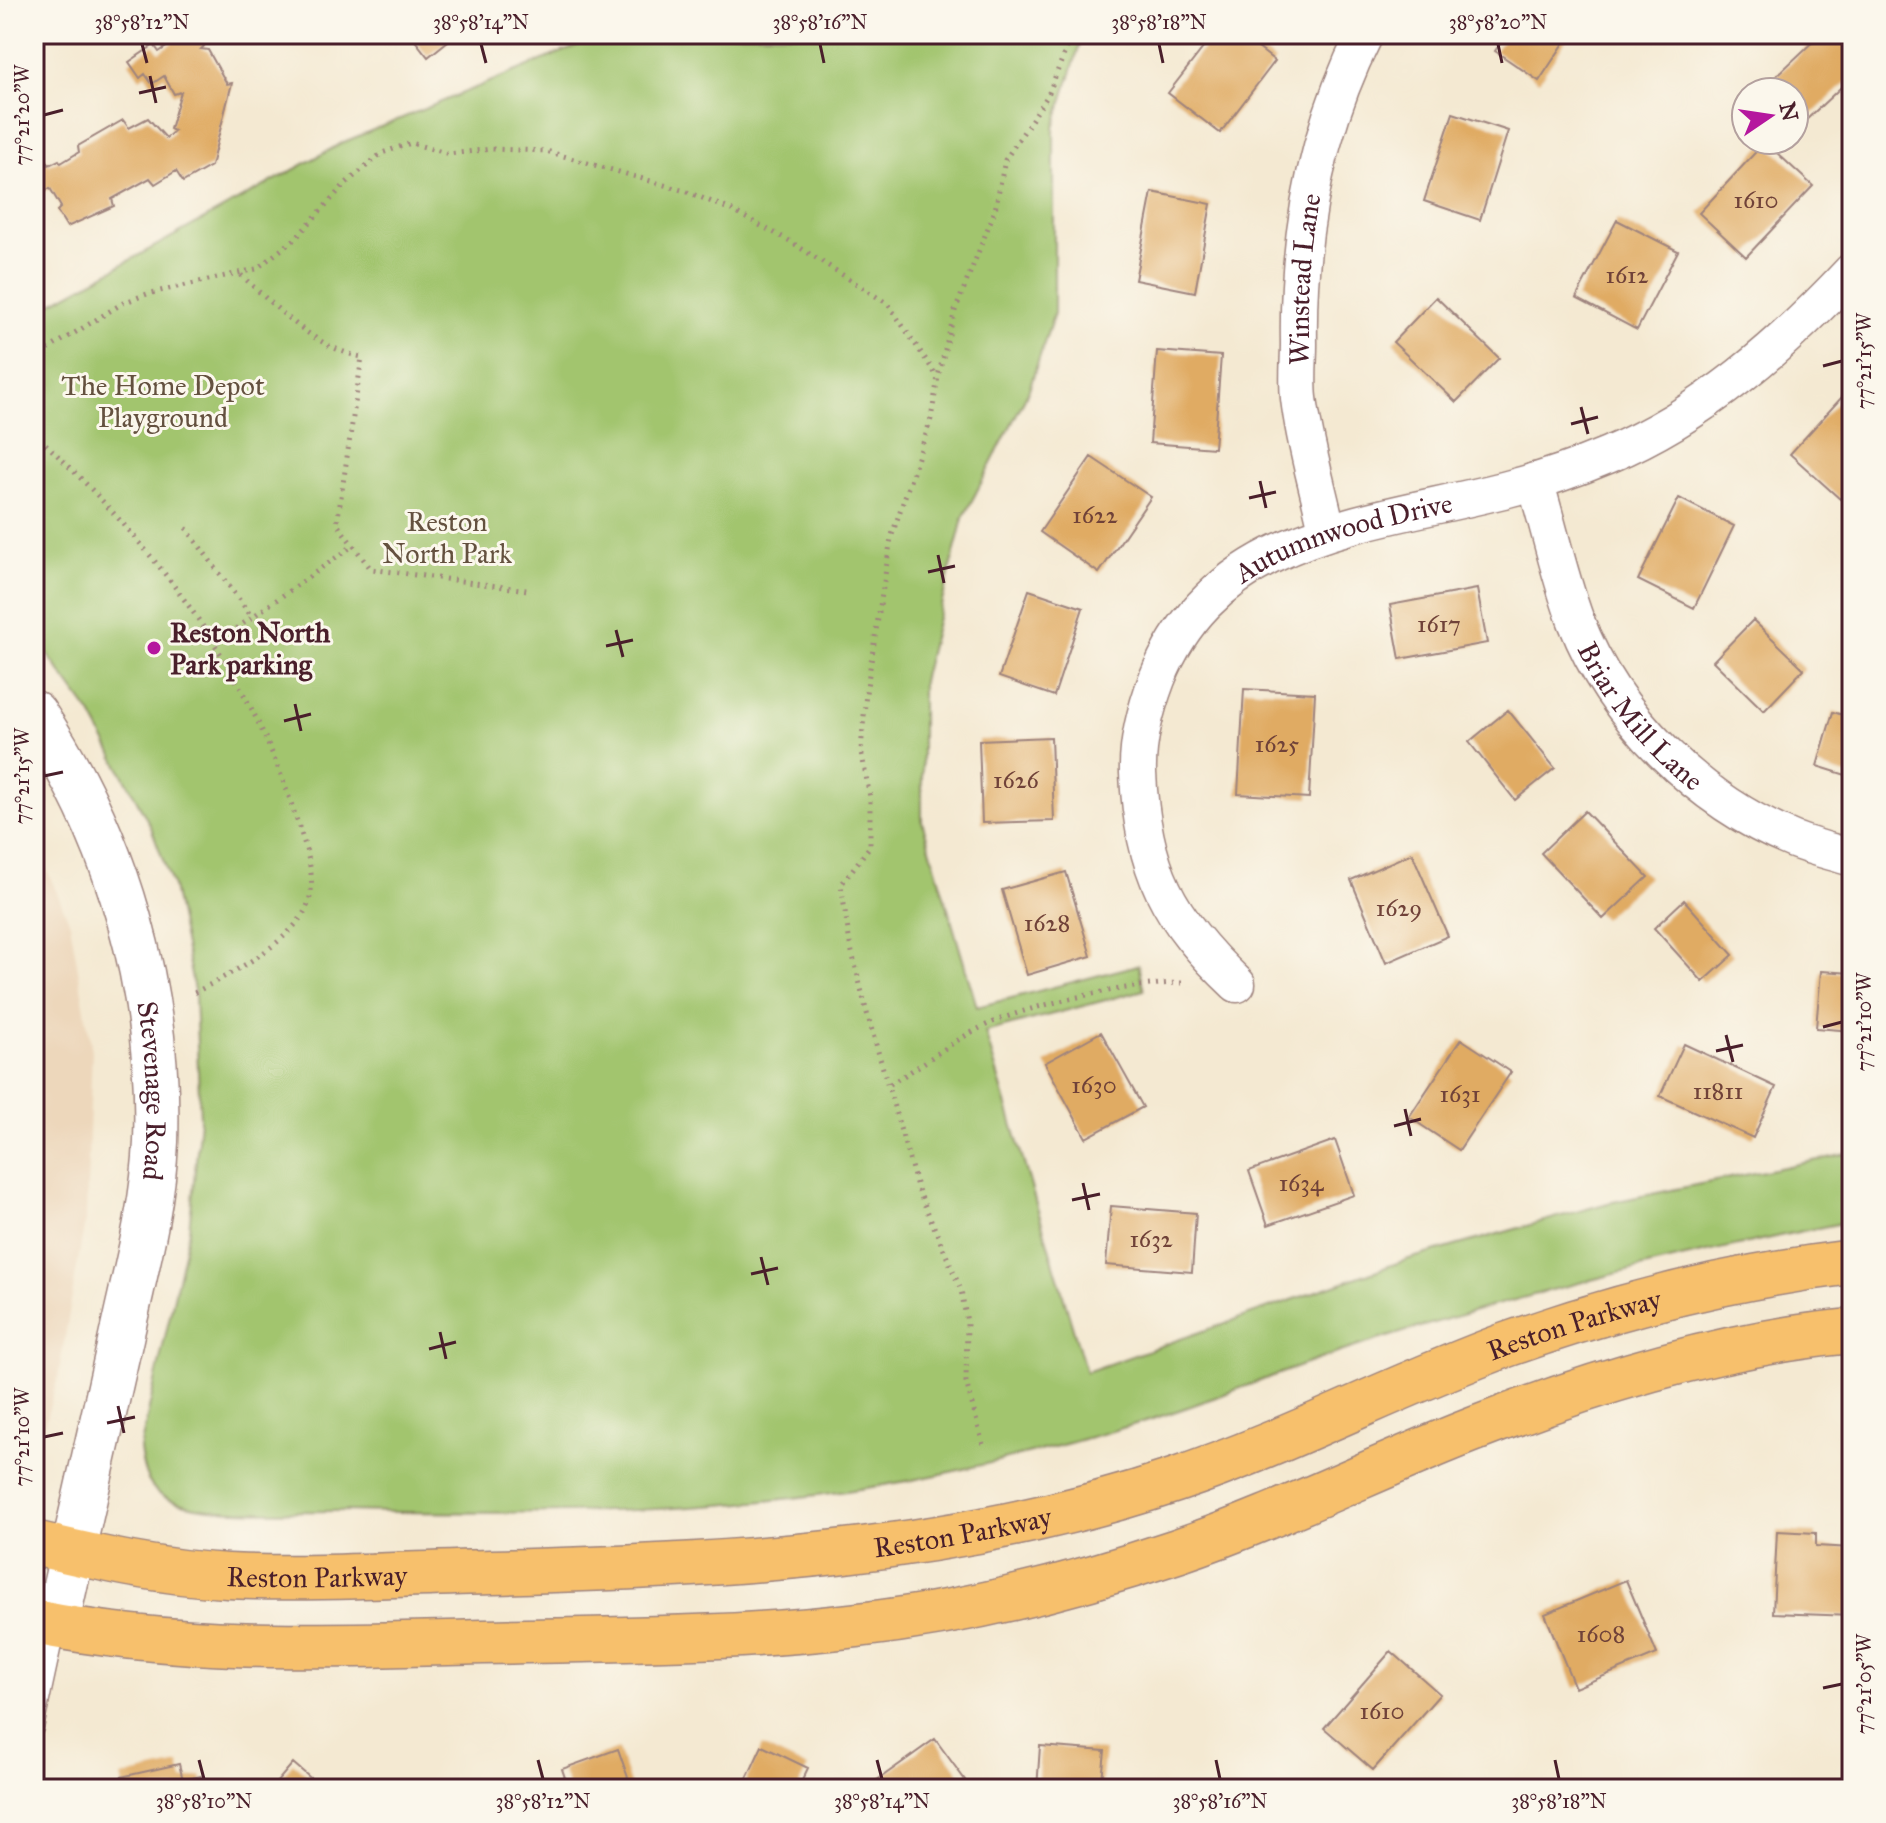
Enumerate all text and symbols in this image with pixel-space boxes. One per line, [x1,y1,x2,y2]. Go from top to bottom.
text: 38°58'12"N [95,10,189,34]
text: 38°58'14"N [433,10,529,34]
text: 38°58'16"N [772,10,868,34]
text: 38°58'18"N [1111,10,1207,34]
text: 38°58'20"N [1449,10,1547,34]
text: 77°21'20"W [10,63,34,166]
north arrow [1730,76,1810,156]
text: N [1774,99,1804,124]
house number: 1610 [1734,185,1778,215]
street label: Winstead Lane [1282,190,1329,366]
house number: 1612 [1606,260,1649,290]
text: 77°21'15"W [1852,312,1876,409]
park label: The Home Depot Playground [61,368,265,435]
street label: Autumnwood Drive [1227,485,1456,591]
house number: 1622 [1072,500,1118,530]
park label: Reston North Park [382,504,512,571]
house number: 1617 [1417,609,1461,639]
place label: Reston North Park parking [170,615,331,682]
street label: Briar Mill Lane [1570,636,1710,798]
marker: Reston North Park parking [145,639,163,657]
text: 77°21'15"W [10,727,34,824]
house number: 1625 [1255,729,1299,759]
house number: 1626 [993,765,1040,795]
house number: 1629 [1376,893,1422,923]
house number: 1628 [1024,908,1070,938]
text: 77°21'10"W [1852,971,1876,1072]
street label: Stevenage Road [129,999,173,1182]
house number: 1630 [1071,1070,1117,1100]
house number: 11811 [1693,1076,1743,1106]
house number: 1631 [1440,1079,1480,1109]
house number: 1634 [1279,1168,1324,1198]
house number: 1632 [1129,1224,1173,1254]
street label: Reston Parkway [1482,1281,1666,1368]
text: 77°21'10"W [10,1386,34,1487]
street label: Reston Parkway [871,1499,1056,1565]
street label: Reston Parkway [226,1558,409,1595]
house number: 1608 [1577,1619,1625,1649]
text: 77°21'05"W [1852,1633,1876,1734]
house number: 1610 [1360,1696,1404,1726]
text: 38°58'10"N [156,1789,252,1813]
text: 38°58'12"N [496,1789,590,1813]
text: 38°58'14"N [834,1789,930,1813]
text: 38°58'16"N [1172,1789,1268,1813]
text: 38°58'18"N [1511,1789,1607,1813]

